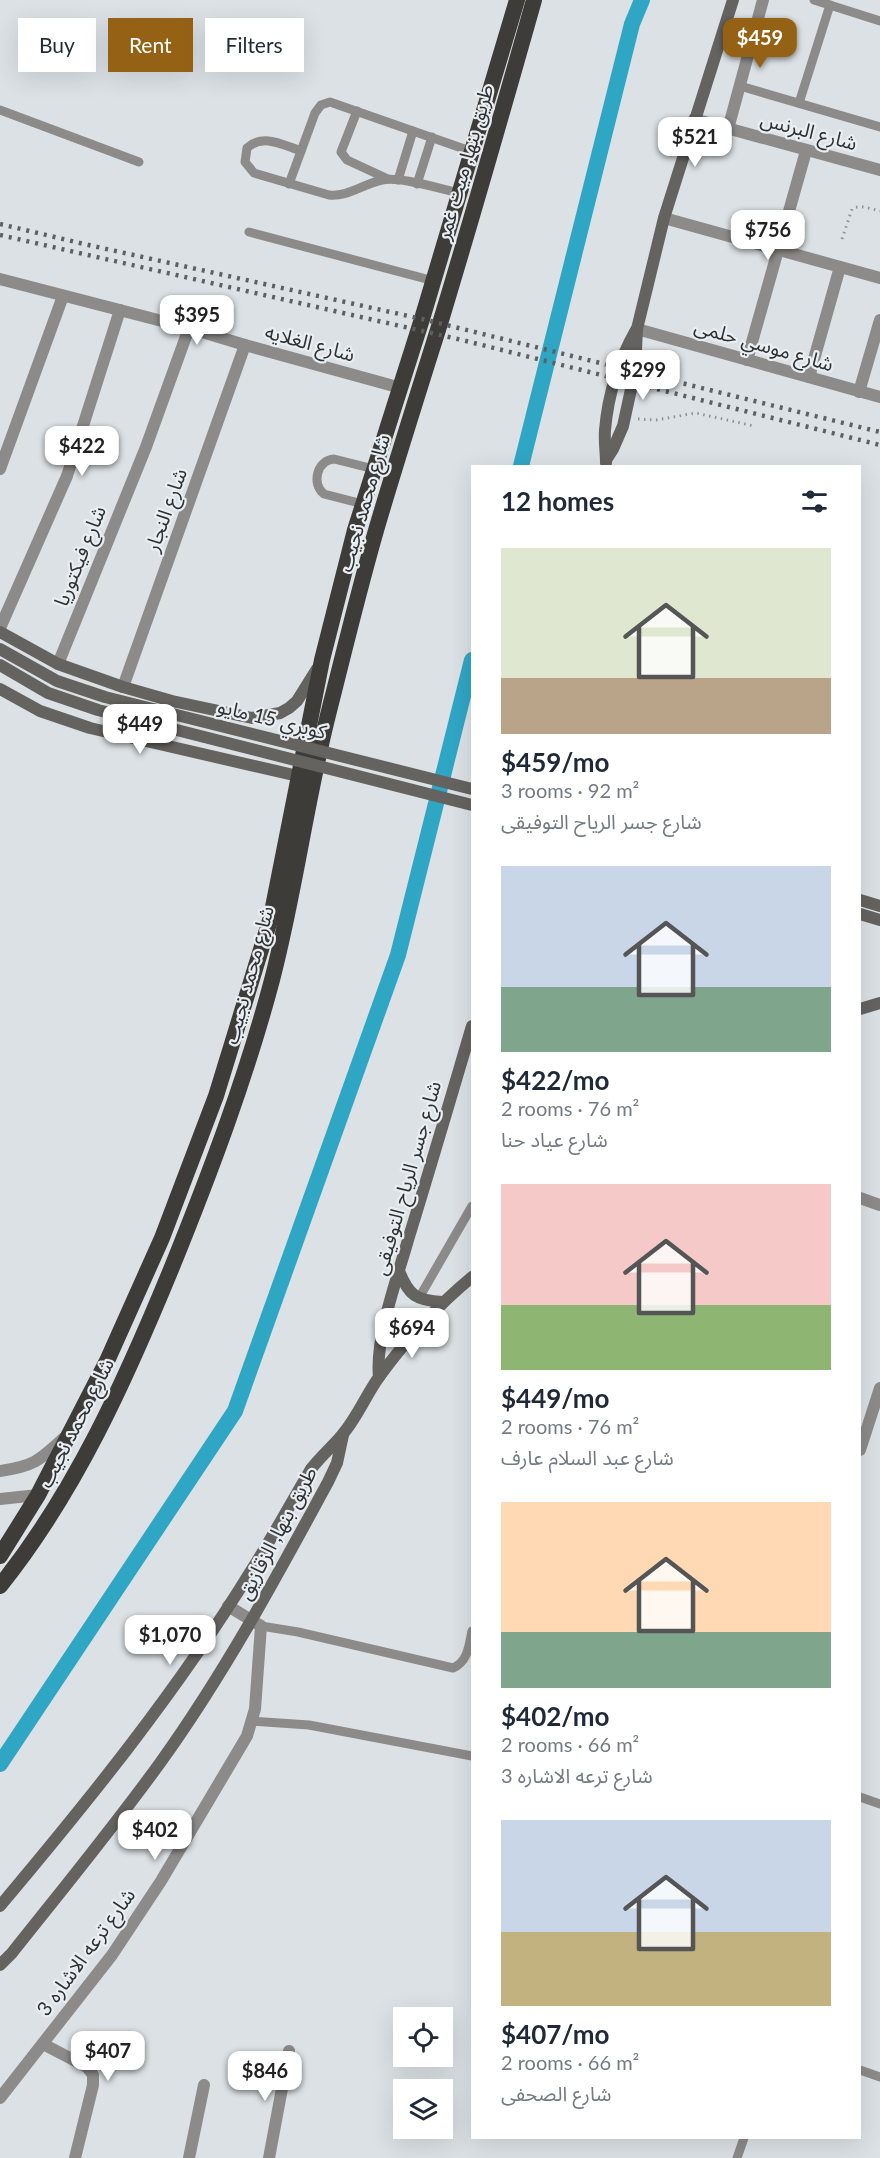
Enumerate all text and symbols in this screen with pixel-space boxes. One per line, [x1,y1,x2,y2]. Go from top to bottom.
chip: Buy [18,18,96,72]
chip: Rent [108,18,193,72]
chip: Filters [205,18,304,72]
pin: $459 [724,18,796,69]
text: $459 [737,25,783,49]
street label: طريق بنها, ميت غمر [430,81,500,244]
street label: شارع البرنس [757,106,860,158]
pin: $521 [659,117,731,168]
text: $521 [672,124,718,148]
pin: $756 [732,210,804,261]
text: $756 [745,217,791,241]
pin: $395 [161,295,233,346]
text: $395 [174,302,220,326]
street label: شارع موسي حلمى [691,313,837,380]
street label: شارع الغلايه [262,319,358,369]
pin: $299 [607,350,679,401]
text: $299 [620,357,666,381]
pin: $422 [46,426,118,477]
street label: شارع محمد نجيب [332,431,398,575]
text: $422 [59,433,105,457]
street label: شارع النجار [139,465,195,557]
text: 12 homes [501,485,614,517]
icon: filters [798,485,831,518]
street label: شارع فيكتوريا [48,502,114,611]
icon: home [612,587,720,695]
street label: كوبري 15 مايو [214,693,330,748]
pin: $449 [104,704,176,755]
text: $449 [117,711,163,735]
text: $459/mo [501,746,609,778]
text: 3 rooms · 92 m² [501,778,639,802]
text: شارع جسر الرياح التوفيقى [501,809,702,833]
street label: شارع محمد نجيب [218,903,282,1048]
icon: home [612,905,720,1013]
text: $422/mo [501,1064,609,1096]
street label: شارع جسر الرياح التوفيقى [367,1078,449,1279]
text: 2 rooms · 76 m² [501,1096,639,1120]
text: شارع عياد حنا [501,1127,608,1151]
icon: home [612,1223,720,1331]
pin: $694 [376,1308,448,1359]
text: $694 [389,1315,435,1339]
street label: شارع محمد نجيب [32,1354,122,1493]
text: $449/mo [501,1382,609,1414]
text: 2 rooms · 76 m² [501,1414,639,1438]
text: شارع عبد السلام عارف [501,1445,674,1469]
street label: طريق بنها, الزقازيق [231,1462,323,1604]
icon: home [612,1541,720,1649]
pin: $1,070 [121,1615,219,1666]
text: $1,070 [139,1622,201,1646]
text: $402/mo [501,1700,609,1732]
text: 2 rooms · 66 m² [501,1732,639,1756]
text: شارع ترعه الاشاره 3 [501,1763,653,1787]
pin: $402 [119,1810,191,1861]
text: $402 [132,1817,178,1841]
icon: home [612,1859,720,1967]
street label: شارع ترعه الاشاره 3 [31,1883,143,2022]
map controls [393,2007,453,2139]
button: locate [393,2007,453,2067]
text: $407/mo [501,2018,609,2050]
pin: $407 [72,2031,144,2082]
text: $407 [85,2038,131,2062]
text: 2 rooms · 66 m² [501,2050,639,2074]
pin: $846 [229,2051,301,2102]
text: $846 [242,2058,288,2082]
button: layers [393,2079,453,2139]
text: شارع الصحفى [501,2081,611,2105]

